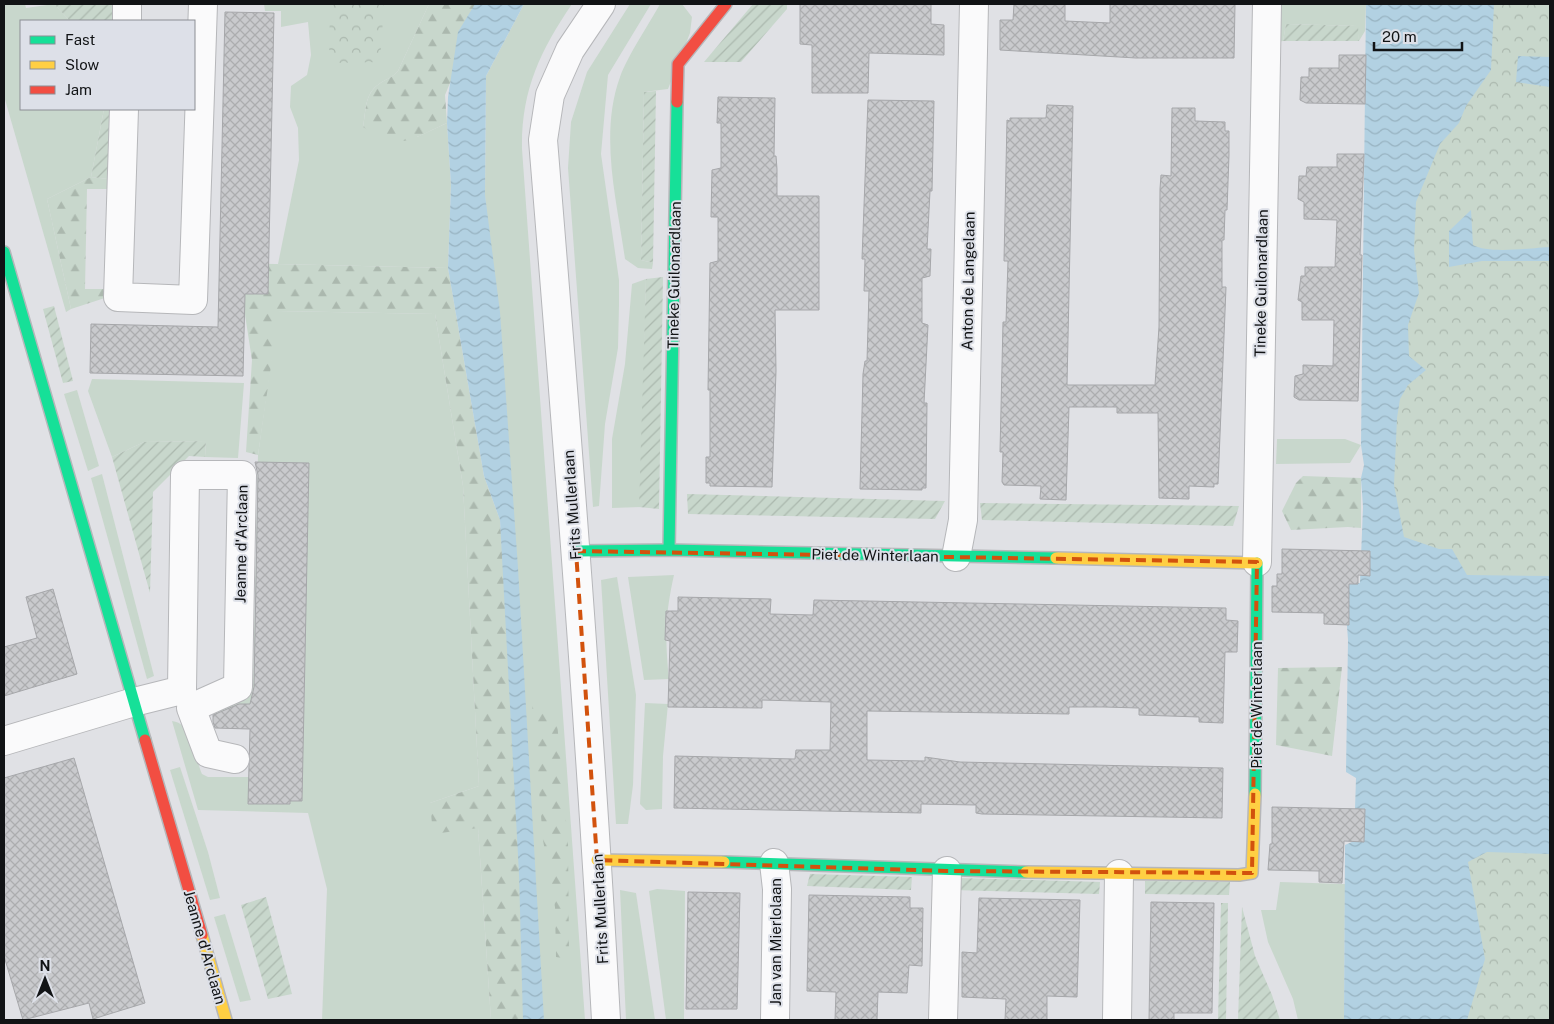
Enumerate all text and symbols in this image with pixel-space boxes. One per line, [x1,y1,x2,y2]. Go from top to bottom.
legend [20,20,195,110]
scale bar [1374,20,1462,52]
text: 20 m [1382,28,1417,45]
text: Fast [65,31,95,48]
text: Slow [65,56,100,73]
text: Jam [65,81,92,98]
street label: Tineke Guilonardlaan [664,201,684,349]
street label: Tineke Guilonardlaan [1251,209,1271,357]
street label: Anton de Langelaan [958,211,978,351]
street label: Frits Mullerlaan [560,449,584,561]
street label: Jeanne d'Arclaan [231,485,251,603]
street label: Piet de Winterlaan [811,545,939,565]
street label: Piet de Winterlaan [1248,641,1265,769]
street label: Frits Mullerlaan [589,854,611,964]
street label: Jan van Mierlolaan [767,878,784,1006]
street label: Jeanne d'Arclaan [181,888,229,1006]
north arrow [20,954,70,1004]
text: N [40,958,50,974]

